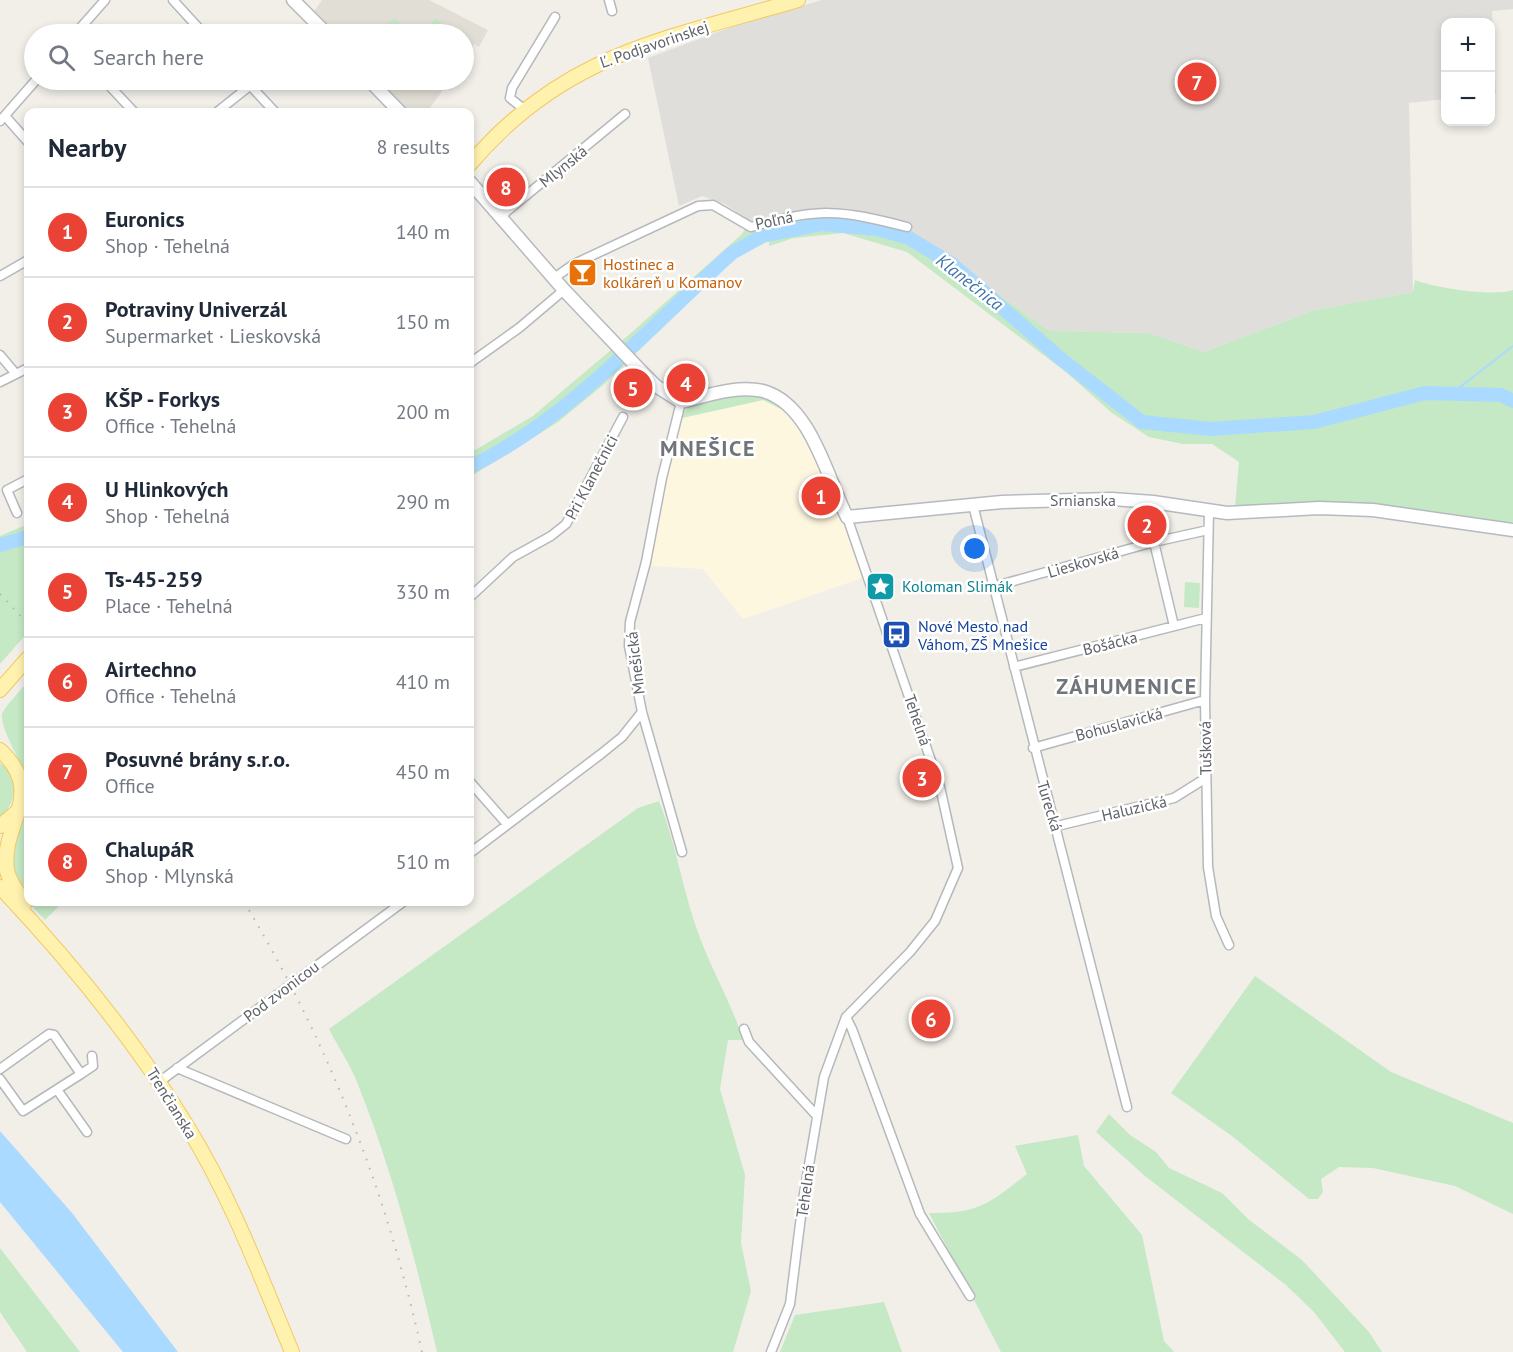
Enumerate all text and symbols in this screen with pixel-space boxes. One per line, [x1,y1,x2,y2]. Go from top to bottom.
street label: Ľ. Podjavorinskej [597,16,711,72]
map controls [1441,18,1495,126]
button: + [1441,18,1495,72]
search box [24,24,474,90]
icon: search [45,41,78,74]
text: Search here [93,43,204,71]
pin: 7 [1178,60,1216,104]
button: − [1441,72,1495,126]
text: Nearby [48,131,126,164]
text: 8 results [377,134,450,160]
street label: Mlynská [535,141,591,191]
pin: 8 [486,164,526,210]
text: Euronics [105,205,185,233]
street label: Poľná [753,206,795,234]
text: 1 [62,219,73,245]
text: 140 m [396,219,450,245]
text: Shop · Tehelná [105,233,230,259]
water label: Klanečnica [932,249,1008,316]
place label: Hostinec a kolkáreň u Komanov [603,254,742,292]
bar icon: Hostinec a kolkáreň u Komanov [566,257,598,289]
text: Potraviny Univerzál [105,295,287,323]
text: 2 [62,309,73,335]
text: 150 m [396,309,450,335]
text: Supermarket · Lieskovská [105,323,321,349]
pin: 4 [666,360,706,406]
pin: 5 [614,366,652,410]
text: KŠP - Forkys [105,385,220,413]
text: 3 [62,399,73,425]
text: 200 m [396,399,450,425]
text: Office · Tehelná [105,413,236,439]
street label: Pri Klanečnici [560,431,622,523]
district label: MNEŠICE [660,434,756,462]
pin: 1 [802,474,840,518]
text: U Hlinkových [105,475,228,503]
text: 4 [62,489,73,515]
text: 290 m [396,489,450,515]
street label: Srnianska [1050,490,1116,510]
pin: 2 [1128,502,1166,548]
text: Shop · Tehelná [105,503,230,529]
your location [960,534,989,563]
street label: Lieskovská [1045,542,1121,582]
text: Ts-45-259 [105,565,203,593]
place icon: Koloman Slimák [865,570,897,602]
place label: Koloman Slimák [902,576,1013,596]
text: 5 [62,579,73,605]
text: 330 m [396,579,450,605]
text: Place · Tehelná [105,593,233,619]
place label: Nové Mesto nad Váhom, ZŠ Mnešice [917,616,1048,654]
bus stop icon: Nové Mesto nad Váhom, ZŠ Mnešice [881,619,913,651]
street label: Bošácka [1081,627,1139,659]
street label: Mnešická [621,630,649,696]
text: Airtechno [105,655,197,683]
text: 6 [62,669,73,695]
text: 410 m [396,669,450,695]
district label: ZÁHUMENICE [1056,672,1198,700]
text: Office · Tehelná [105,683,236,709]
street label: Tehelná [900,692,936,748]
street label: Bohuslavická [1073,703,1165,745]
street label: Tušková [1195,721,1215,775]
text: Posuvné brány s.r.o. [105,745,290,773]
pin: 3 [902,756,942,800]
text: 7 [62,759,73,785]
text: 450 m [396,759,450,785]
text: Office [105,773,155,799]
street label: Turecká [1033,778,1067,834]
street label: Haluzická [1099,791,1169,825]
text: ChalupáR [105,835,195,863]
text: 8 [62,849,73,875]
text: 510 m [396,849,450,875]
text: Shop · Mlynská [105,863,234,889]
street label: Pod zvonicou [239,956,323,1026]
pin: 6 [912,996,950,1042]
street label: Trenčianska [142,1064,202,1142]
street label: Tehelná [791,1163,819,1219]

